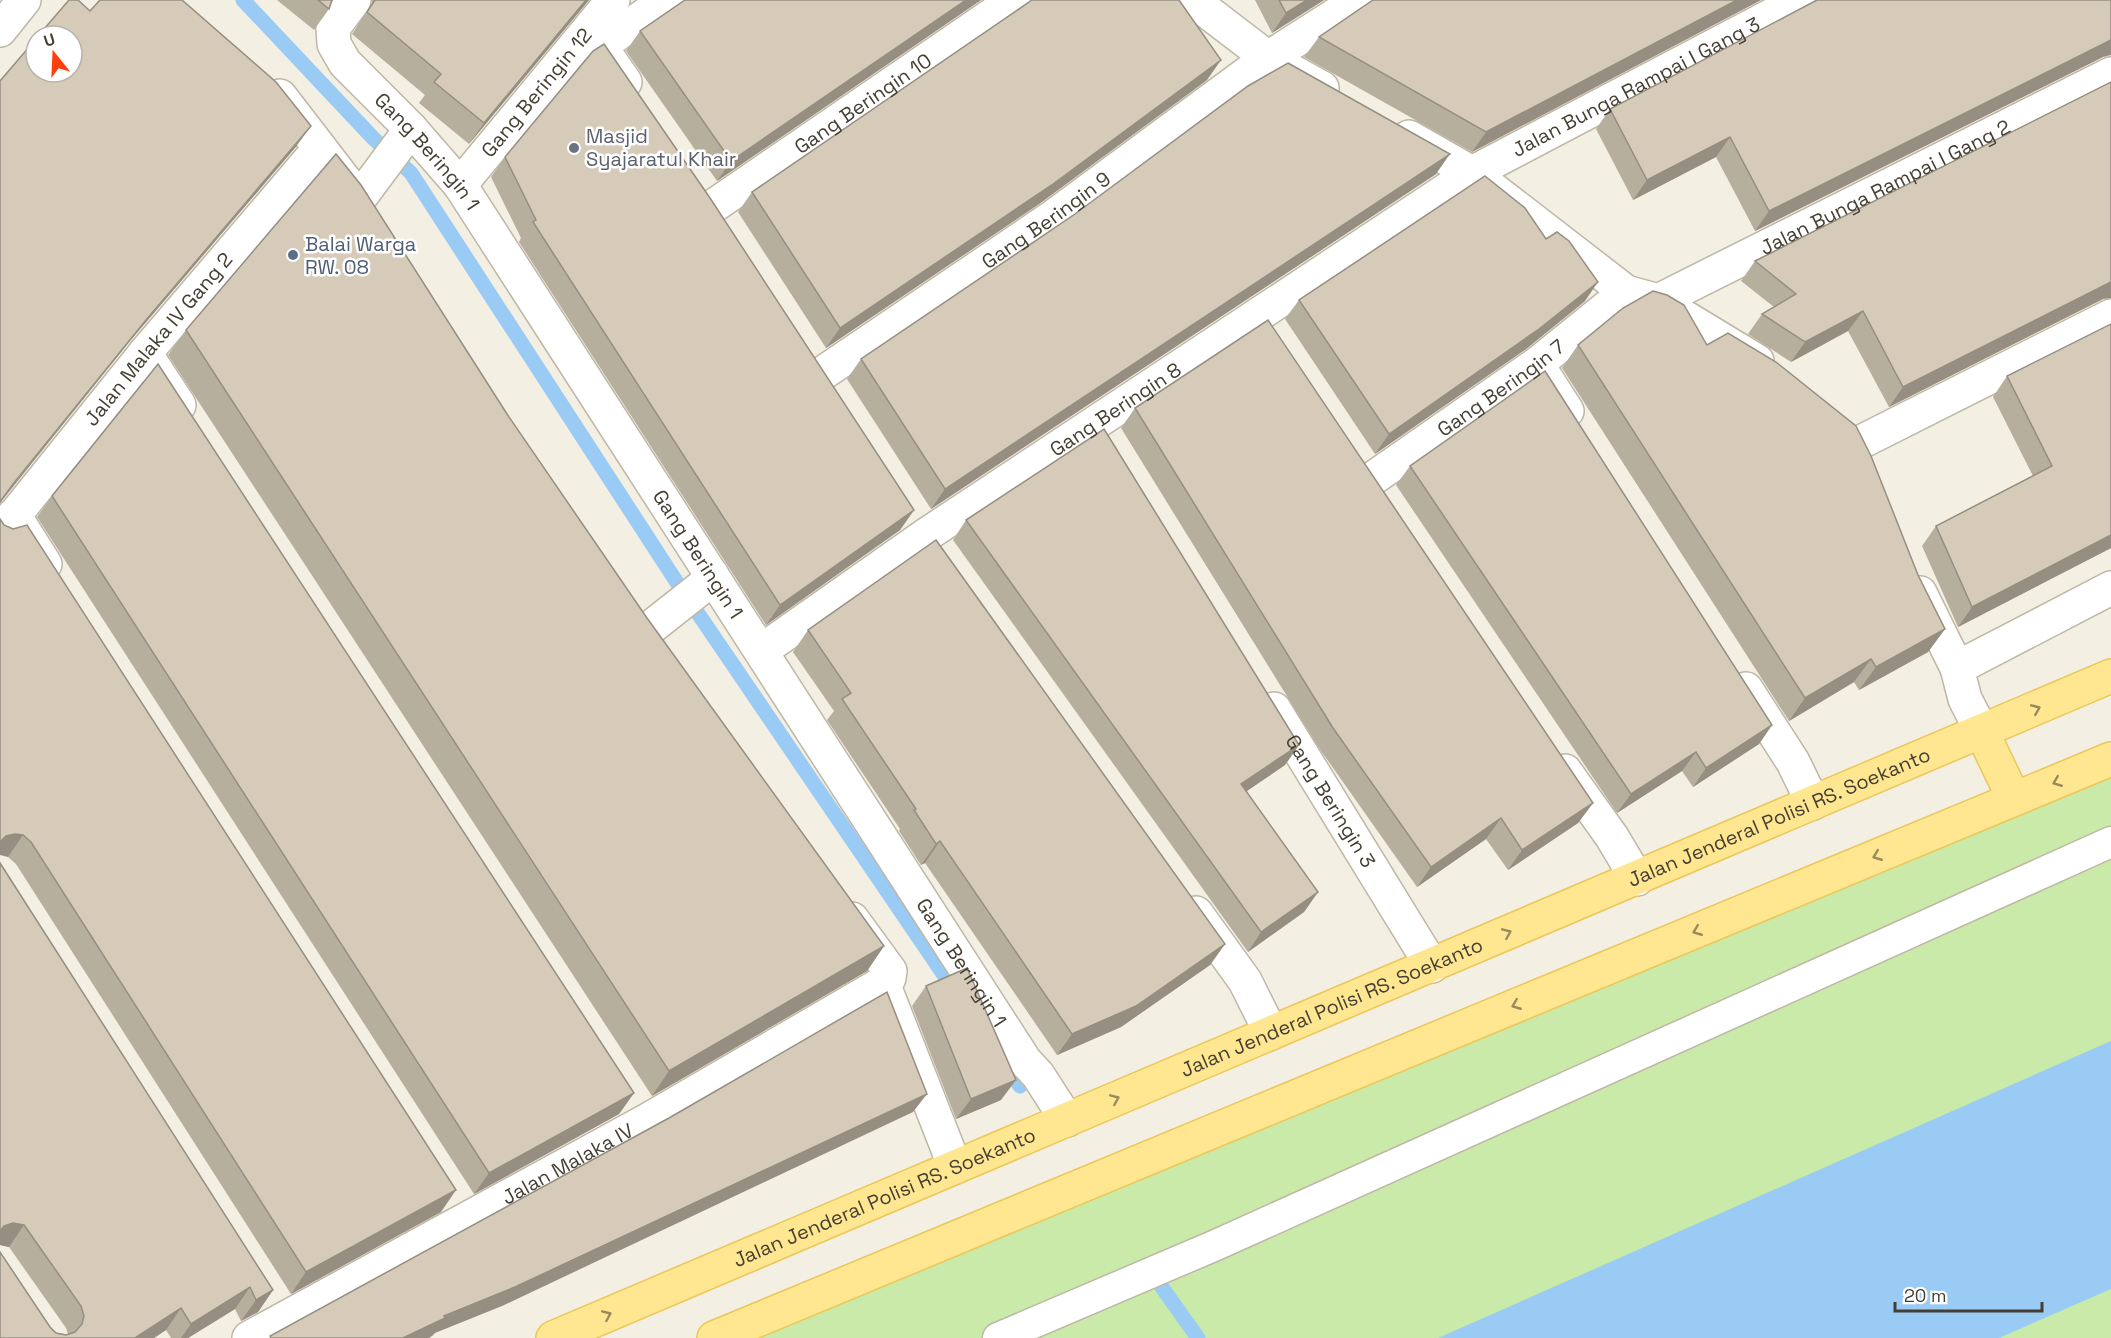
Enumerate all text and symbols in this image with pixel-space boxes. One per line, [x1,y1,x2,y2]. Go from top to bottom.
street label: Jalan Bunga Rampai I Gang 3 [1507,11,1764,163]
street label: Gang Beringin 12 [475,22,598,163]
north arrow [24,24,84,84]
text: U [41,29,58,52]
street label: Gang Beringin 10 [789,47,937,160]
street label: Gang Beringin 1 [369,87,486,215]
street label: Jalan Bunga Rampai I Gang 2 [1756,114,2015,261]
place label: Masjid Syajaratul Khair [586,123,736,172]
marker: Masjid Syajaratul Khair [567,141,581,155]
street label: Gang Beringin 9 [977,166,1116,275]
place label: Balai Warga RW. 08 [305,231,416,280]
street label: Jalan Malaka IV Gang 2 [79,247,238,431]
marker: Balai Warga RW. 08 [286,248,300,262]
street label: Gang Beringin 7 [1432,333,1570,443]
street label: Gang Beringin 8 [1045,356,1186,462]
street label: Gang Beringin 1 [647,485,749,623]
one-way arrow [2029,704,2040,716]
street label: Gang Beringin 3 [1280,729,1381,873]
street label: Jalan Jenderal Polisi RS. Soekanto [1624,741,1934,893]
one-way arrow [2052,775,2063,787]
one-way arrow [1872,849,1883,861]
street label: Gang Beringin 1 [910,893,1013,1032]
one-way arrow [1692,924,1703,936]
one-way arrow [1501,929,1512,941]
street label: Jalan Jenderal Polisi RS. Soekanto [1176,931,1487,1083]
one-way arrow [1512,998,1523,1010]
one-way arrow [1109,1094,1120,1106]
street label: Jalan Malaka IV [497,1117,638,1210]
street label: Jalan Jenderal Polisi RS. Soekanto [729,1121,1040,1273]
scale bar [1895,1275,2042,1313]
text: 20 m [1904,1284,1947,1307]
one-way arrow [601,1310,612,1322]

